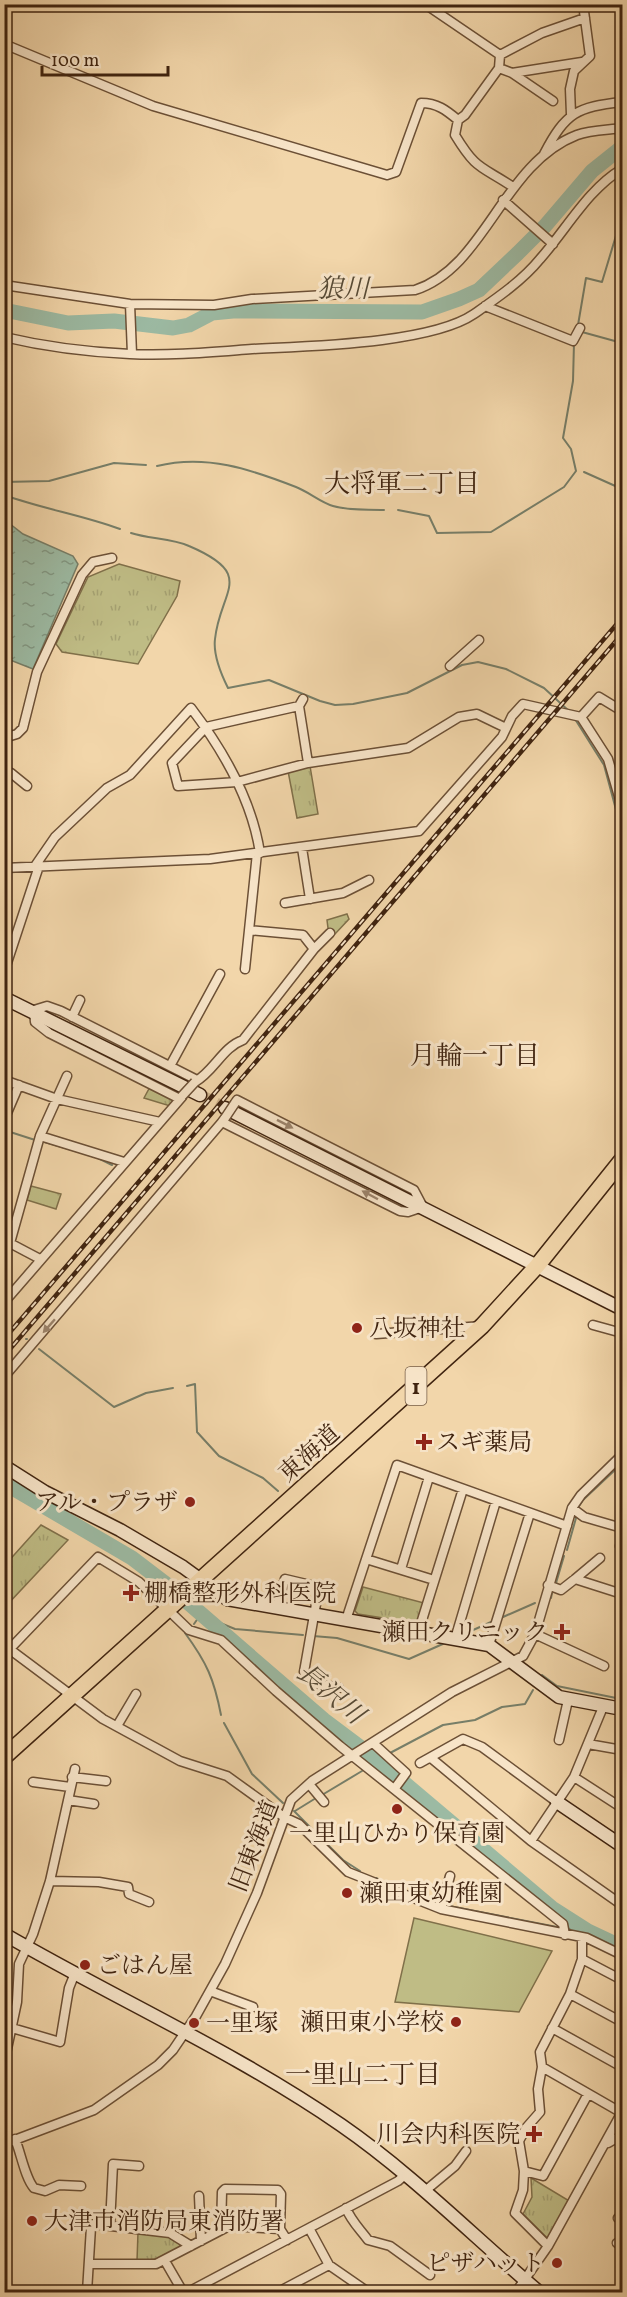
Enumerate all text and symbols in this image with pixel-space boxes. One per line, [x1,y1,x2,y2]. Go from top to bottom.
scale bar [42,39,168,77]
text: 100 m [51,49,100,74]
water label: 狼川 [317,272,372,308]
district label: 大将軍二丁目 [324,467,480,503]
district label: 月輪一丁目 [410,1039,540,1075]
one-way arrow [277,1120,294,1129]
one-way arrow [361,1190,378,1200]
place label: 八坂神社 [369,1313,465,1347]
one-way arrow [42,1318,55,1334]
marker: 八坂神社 [350,1321,364,1335]
road number: 1 [406,1367,426,1405]
street label: 東海道 [272,1418,348,1491]
place label: スギ薬局 [436,1427,532,1461]
marker: スギ薬局 [417,1435,431,1449]
place label: アル・プラザ [35,1487,178,1521]
marker: アル・プラザ [183,1495,197,1509]
place label: 棚橋整形外科医院 [144,1578,336,1612]
marker: 棚橋整形外科医院 [122,1584,140,1602]
place label: 瀬田クリニック [381,1617,548,1651]
marker: 瀬田クリニック [553,1623,571,1641]
water label: 長沢川 [288,1656,373,1735]
street label: 旧東海道 [223,1796,289,1898]
marker: 一里山ひかり保育園 [390,1802,404,1816]
place label: 一里山ひかり保育園 [289,1818,505,1852]
place label: 瀬田東幼稚園 [359,1878,503,1912]
marker: 瀬田東幼稚園 [340,1886,354,1900]
place label: ごはん屋 [97,1950,193,1984]
marker: ごはん屋 [78,1958,92,1972]
place label: 瀬田東小学校 [300,2007,444,2041]
place label: 一里塚 [206,2008,278,2042]
marker: 瀬田東小学校 [449,2015,463,2029]
marker: 一里塚 [187,2016,201,2030]
district label: 一里山二丁目 [285,2058,441,2094]
place label: 川会内科医院 [376,2119,520,2153]
marker: 川会内科医院 [525,2125,543,2143]
place label: 大津市消防局東消防署 [44,2206,284,2240]
marker: 大津市消防局東消防署 [25,2214,39,2228]
place label: ピザハット [426,2248,545,2282]
marker: ピザハット [550,2256,564,2270]

